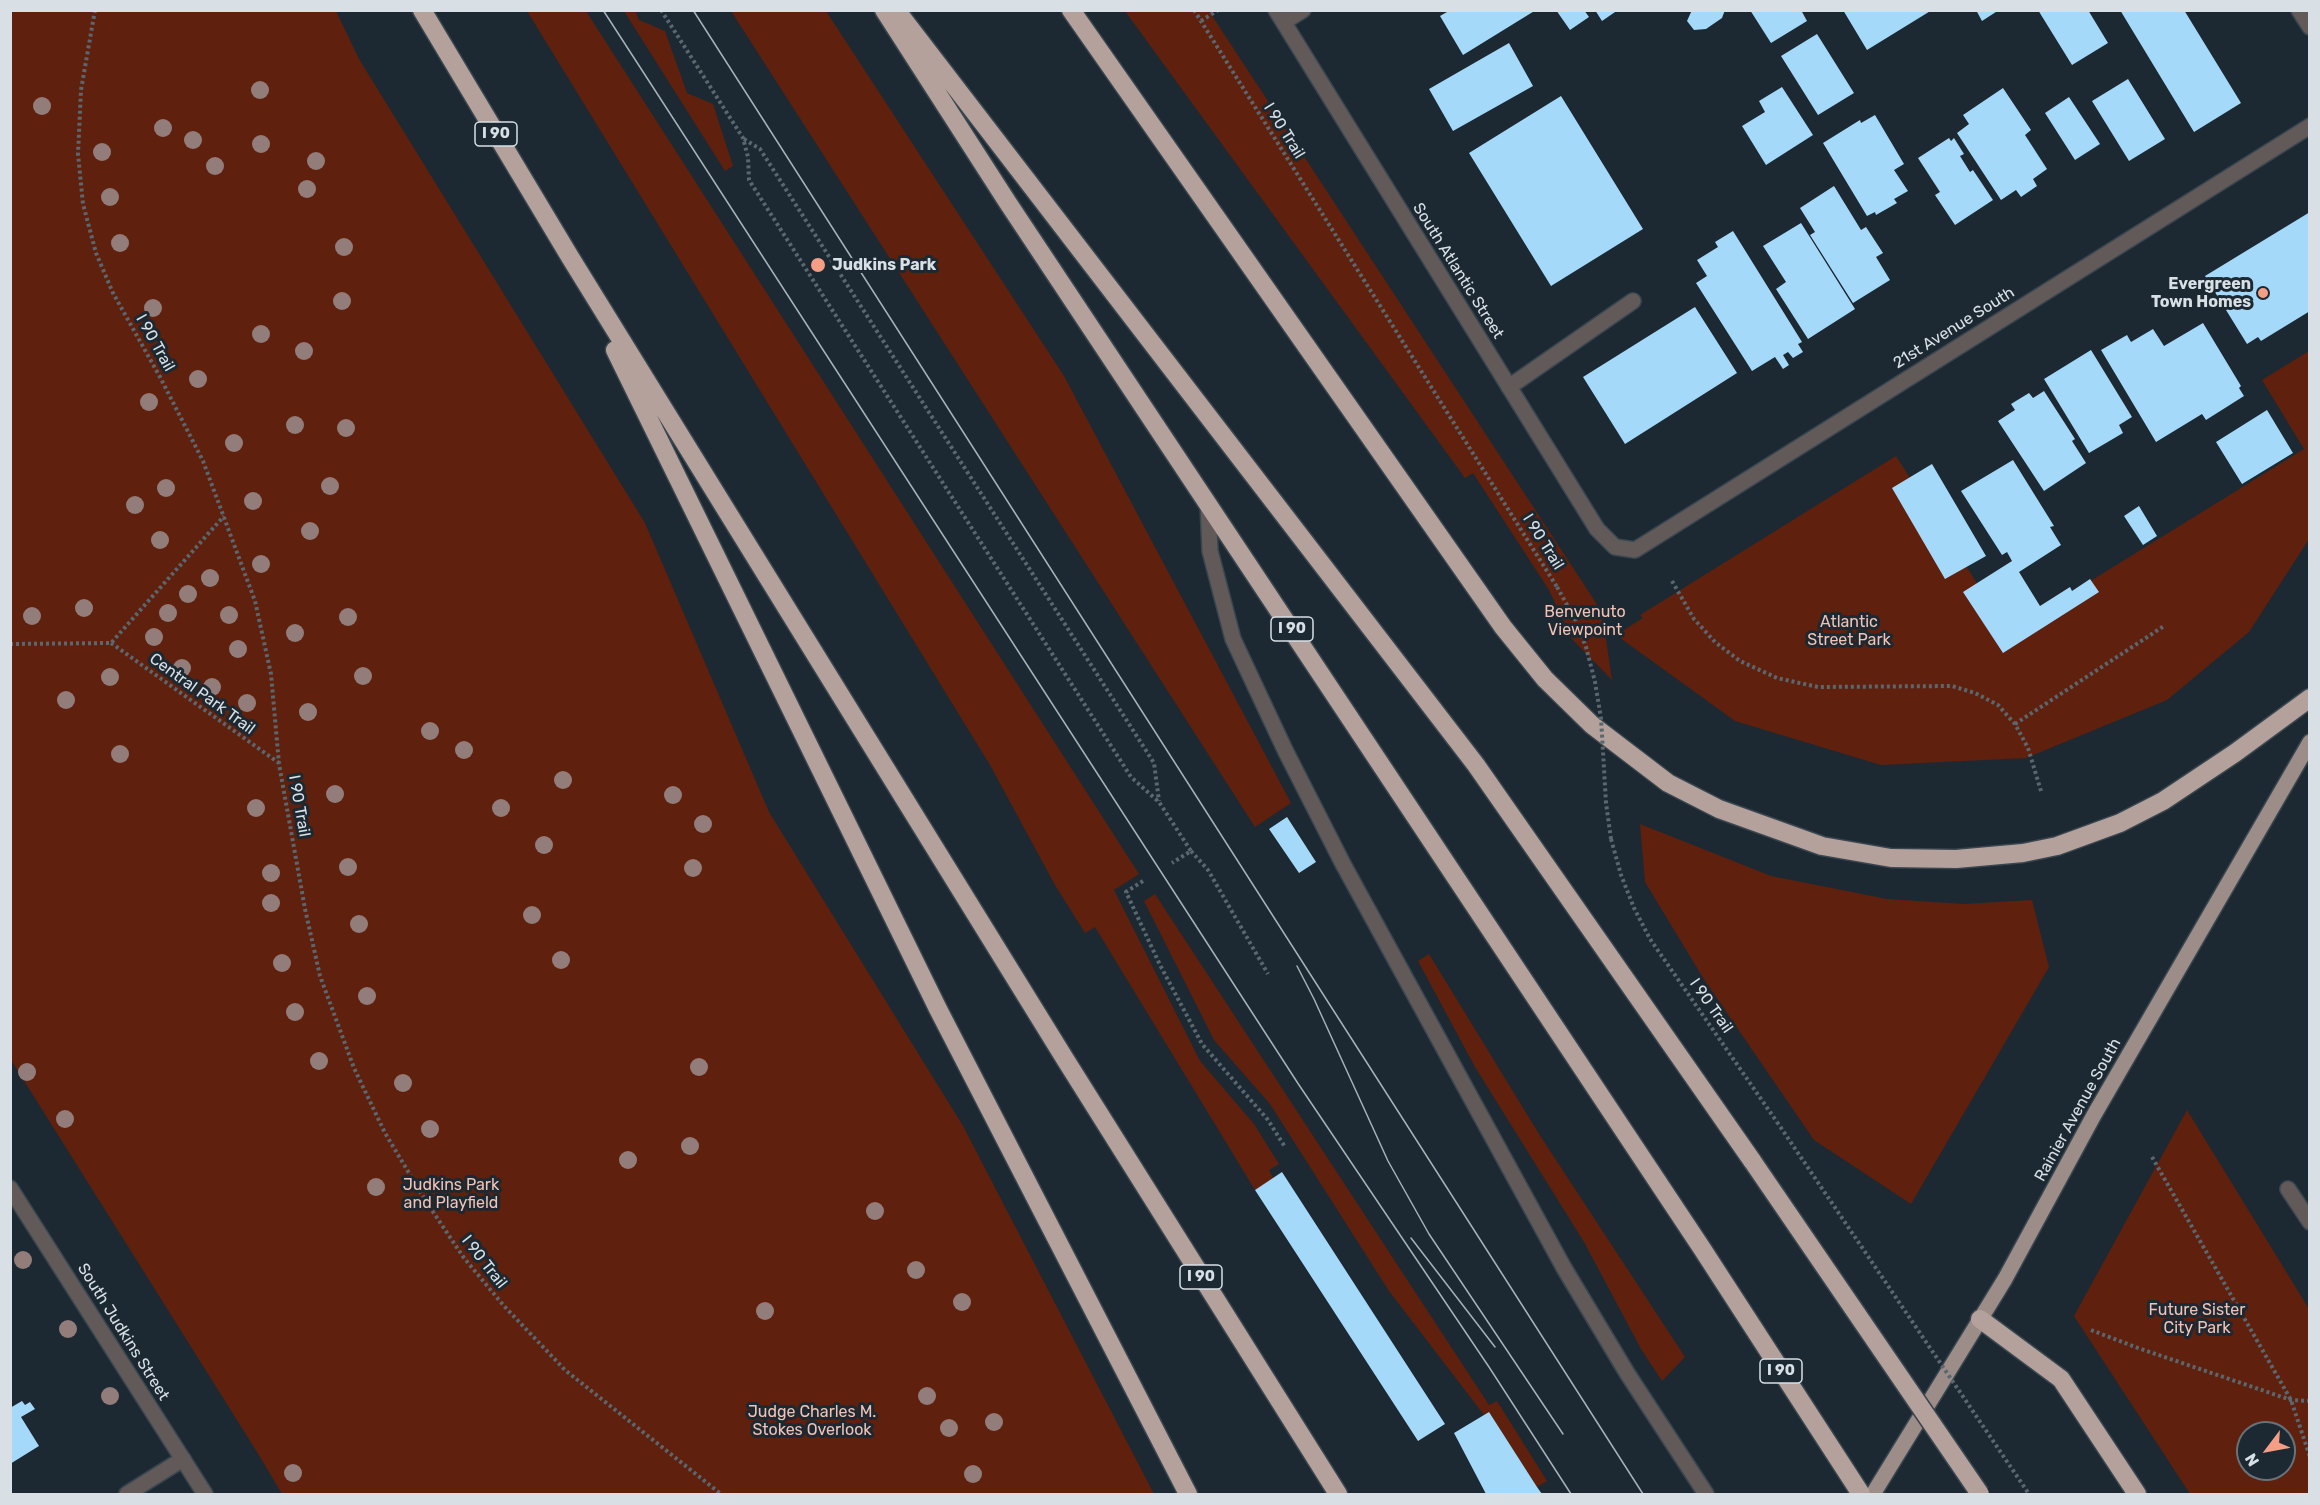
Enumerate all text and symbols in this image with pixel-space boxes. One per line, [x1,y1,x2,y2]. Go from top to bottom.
street label: I 90 Trail [1259,99,1309,163]
road number: I 90 [475,122,517,146]
street label: South Atlantic Street [1408,199,1508,343]
place label: Judkins Park [832,255,936,275]
marker: Judkins Park [809,256,827,274]
place label: Evergreen Town Homes [2151,274,2251,312]
street label: 21st Avenue South [1890,283,2018,373]
marker: Evergreen Town Homes [2256,286,2270,300]
street label: I 90 Trail [131,311,179,375]
street label: I 90 Trail [1518,510,1568,574]
park label: Benvenuto Viewpoint [1544,602,1626,640]
park label: Atlantic Street Park [1807,612,1891,650]
road number: I 90 [1271,617,1313,641]
street label: Central Park Trail [145,649,259,739]
street label: I 90 Trail [284,774,314,838]
street label: I 90 Trail [1685,975,1737,1037]
street label: Rainier Avenue South [2031,1035,2125,1185]
park label: Judkins Park and Playfield [403,1175,499,1213]
street label: I 90 Trail [457,1232,511,1292]
street label: South Judkins Street [73,1260,173,1404]
road number: I 90 [1180,1265,1222,1289]
park label: Future Sister City Park [2149,1300,2245,1338]
road number: I 90 [1760,1359,1802,1383]
park label: Judge Charles M. Stokes Overlook [748,1402,876,1440]
north arrow [2236,1421,2296,1481]
text: N [2241,1450,2263,1470]

